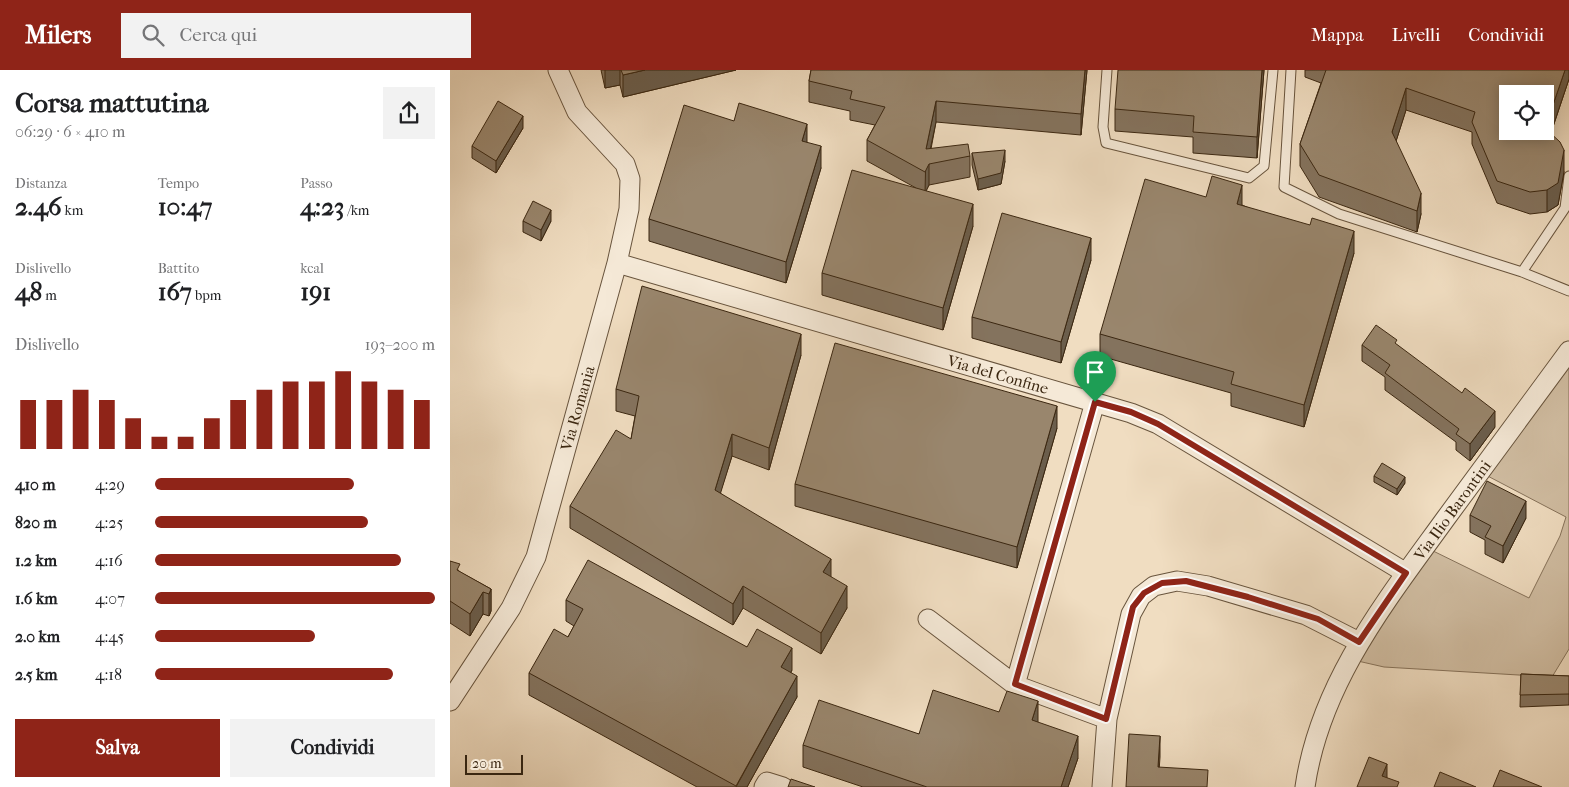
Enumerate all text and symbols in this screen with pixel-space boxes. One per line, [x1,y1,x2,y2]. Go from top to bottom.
search box [121,13,471,58]
text: Milers [25,21,91,49]
icon: search [139,21,167,49]
text: Cerca qui [179,24,257,46]
text: Mappa [1311,25,1364,46]
text: Livelli [1392,25,1440,46]
text: Condividi [1468,25,1544,46]
map controls [1499,85,1554,140]
button: locate [1499,85,1554,140]
text: Corsa mattutina [15,86,208,119]
button: share [383,87,435,139]
text: 06:29 · 6 × 410 m [15,122,125,141]
text: Distanza [15,175,67,192]
text: Tempo [158,175,199,192]
text: Passo [300,175,333,192]
text: 2.46 [15,192,62,221]
text: 10:47 [158,192,212,221]
text: 4:23 [300,192,344,221]
text: km [62,202,83,219]
text: /km [344,202,370,219]
text: Dislivello [15,260,71,277]
text: Battito [158,260,199,277]
text: kcal [300,260,324,277]
text: 48 [15,277,42,306]
text: 167 [158,277,192,306]
text: 191 [300,277,331,306]
text: m [42,287,57,304]
text: bpm [192,287,221,304]
text: Dislivello [15,335,79,354]
text: 193–200 m [365,335,435,354]
street label: Via del Confine [944,351,1051,398]
pin [1074,351,1116,402]
icon: arrive [1081,358,1109,386]
street label: Via Romania [556,363,599,454]
street label: Via Ilio Barontini [1409,456,1495,565]
text: 410 m [15,475,56,494]
text: 4:29 [95,475,125,494]
text: 820 m [15,513,57,532]
text: 4:25 [95,513,123,532]
text: 1.2 km [15,551,57,570]
text: 4:16 [95,551,123,570]
text: 1.6 km [15,589,57,608]
text: 4:07 [95,589,125,608]
text: 2.0 km [15,627,60,646]
text: 4:45 [95,627,124,646]
text: 2.5 km [15,665,58,684]
text: 4:18 [95,665,122,684]
button: Salva [15,719,220,777]
button: Condividi [230,719,435,777]
scale bar [465,752,522,775]
text: 20 m [472,755,502,772]

